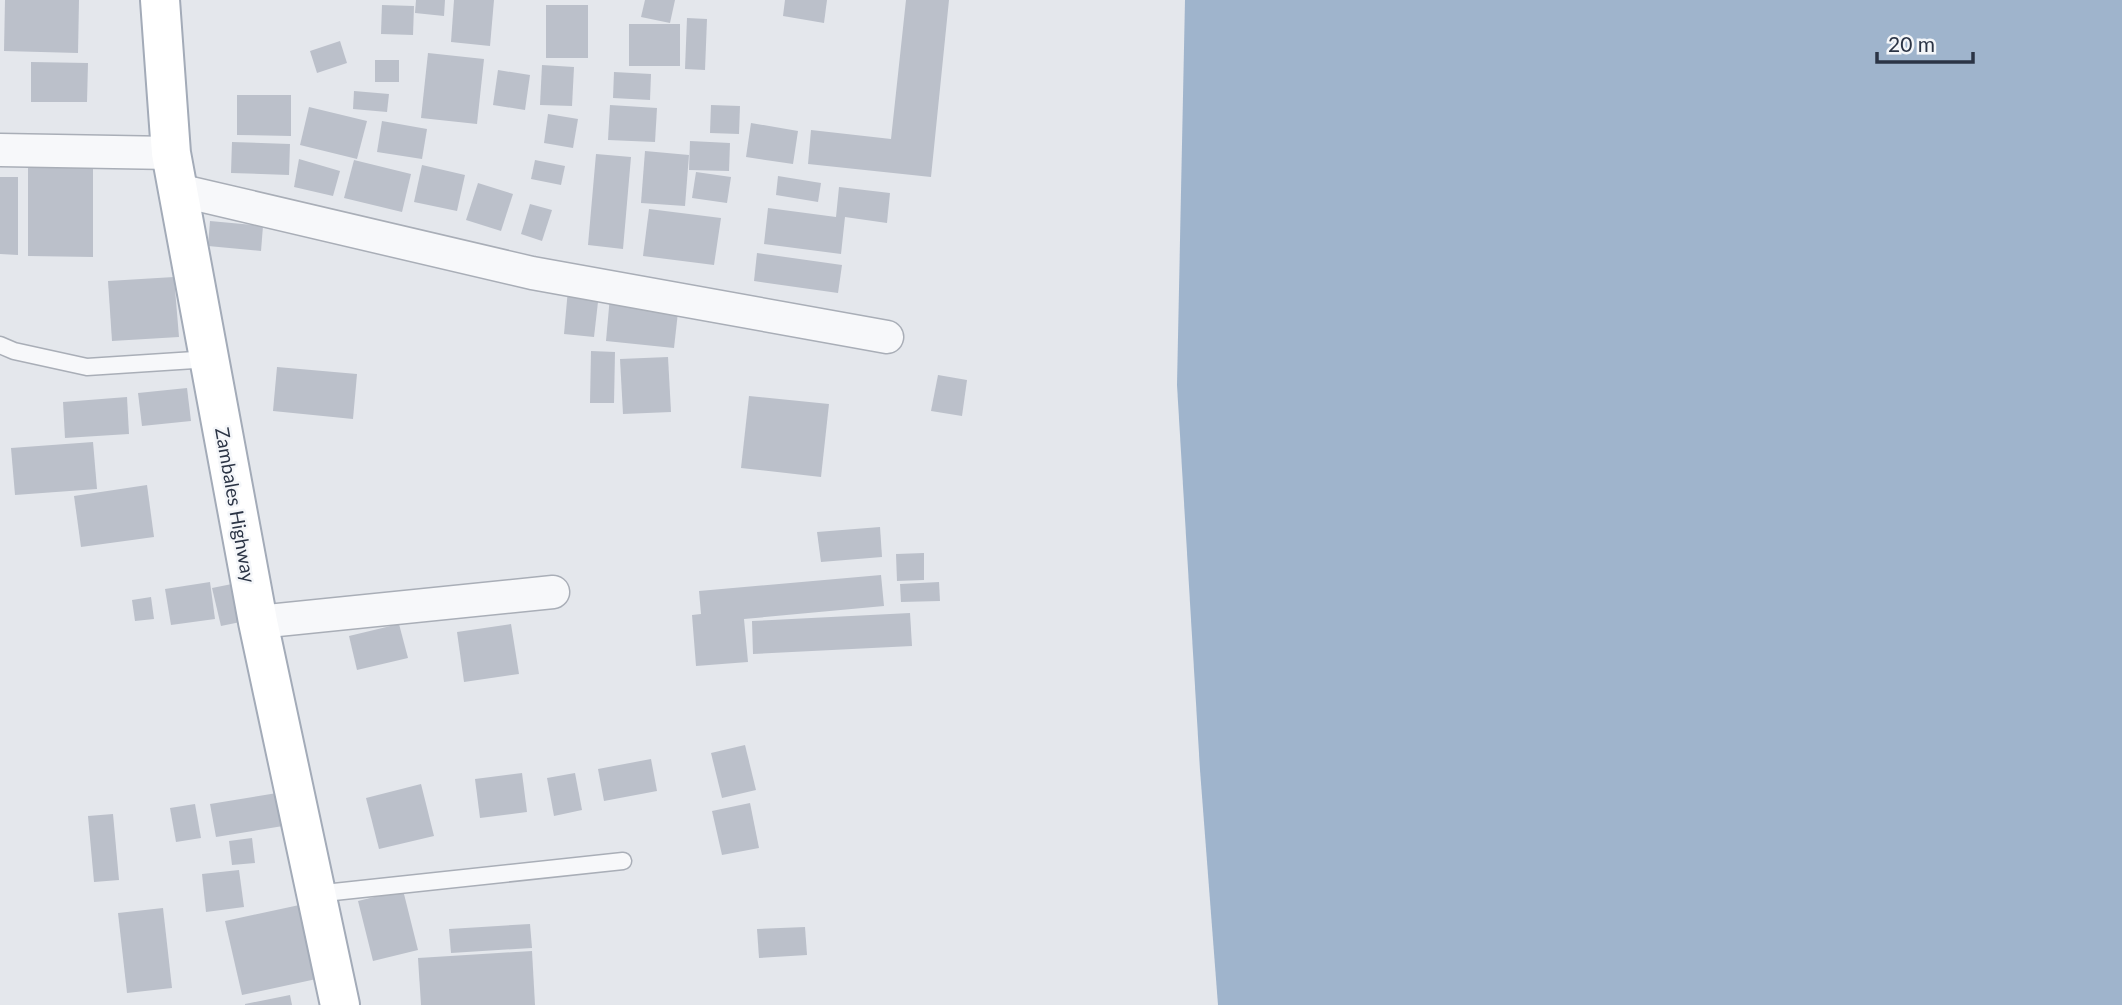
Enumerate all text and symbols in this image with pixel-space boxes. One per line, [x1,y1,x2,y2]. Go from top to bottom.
scale bar [1877,21,1973,65]
text: 20 m [1888,31,1935,56]
street label: Zambales Highway [211,426,261,585]

